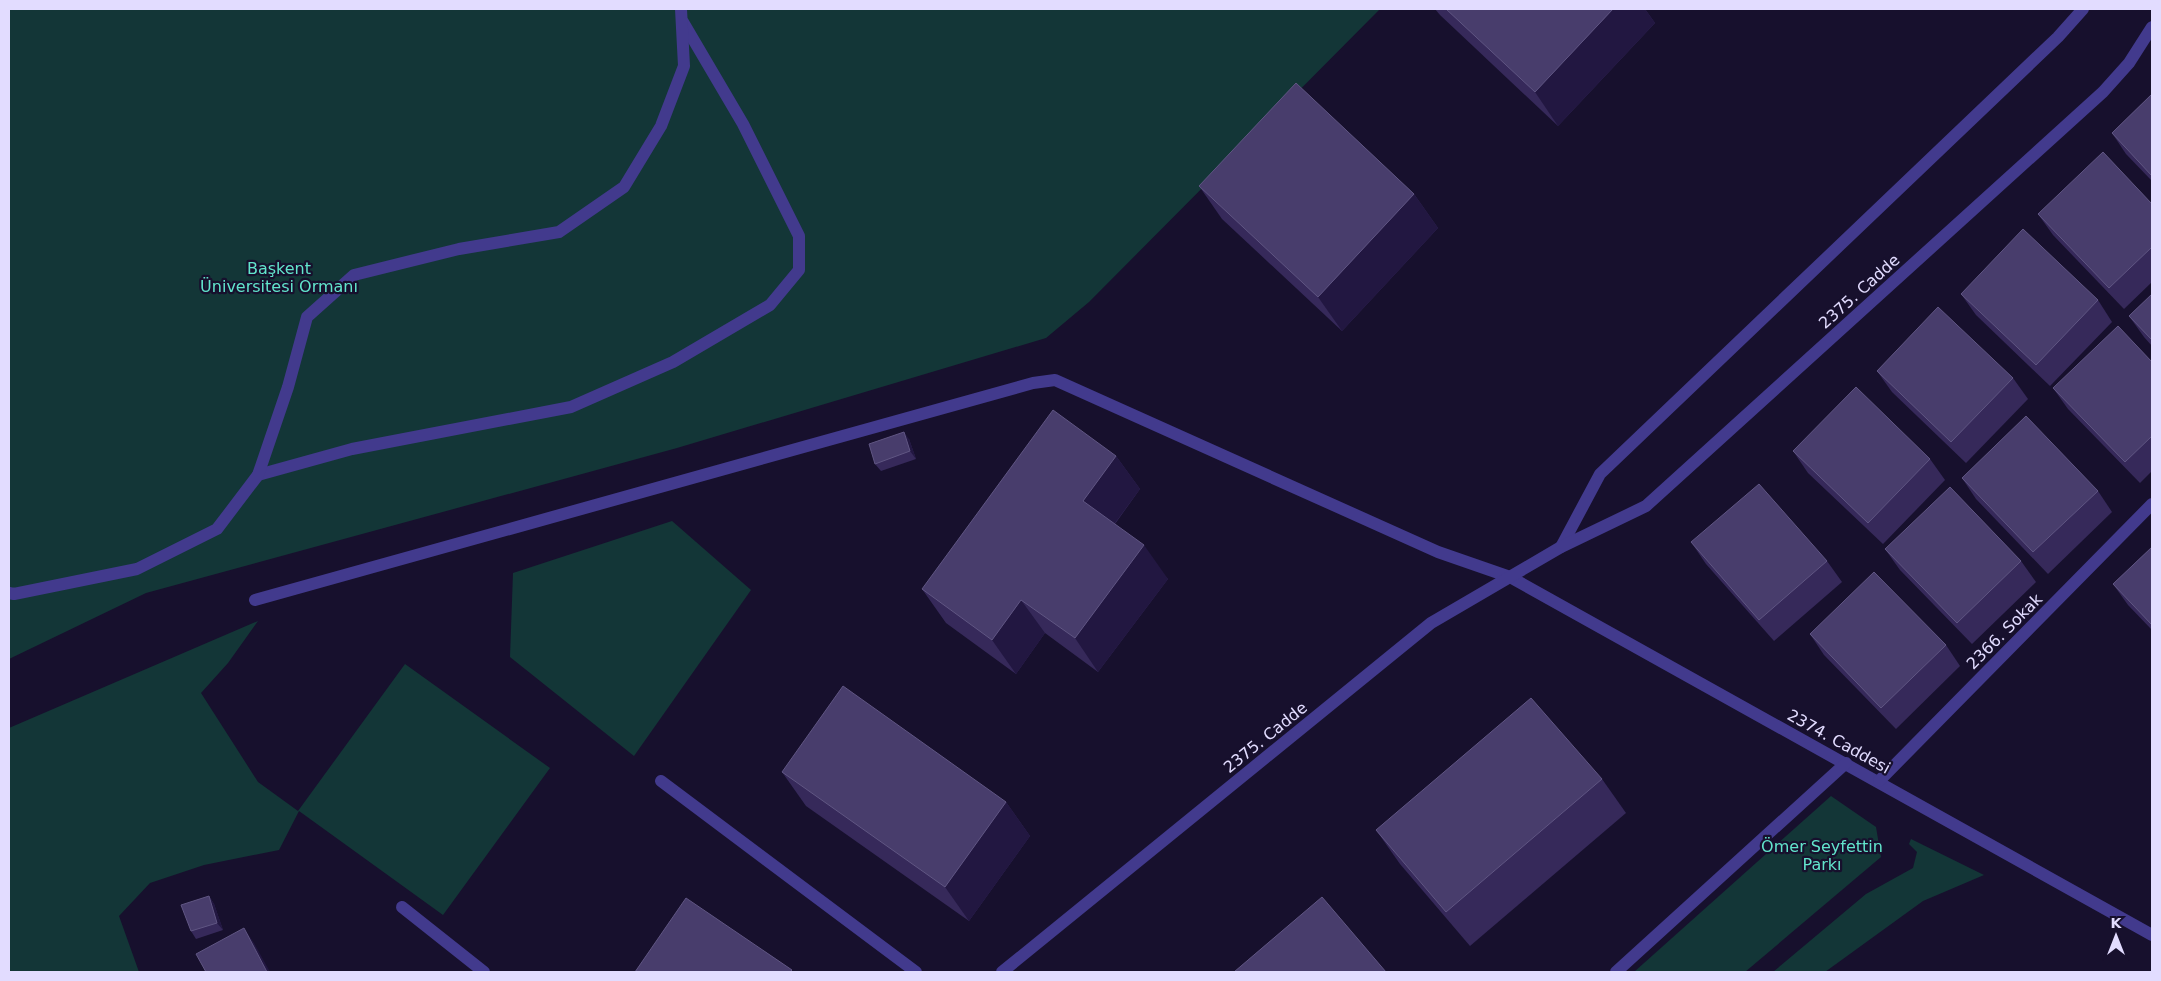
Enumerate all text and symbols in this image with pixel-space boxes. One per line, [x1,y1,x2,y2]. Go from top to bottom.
street label: 2375. Cadde [1815,250,1904,333]
park label: Başkent Üniversitesi Ormanı [200,259,358,296]
street label: 2366. Sokak [1963,589,2047,673]
street label: 2375. Cadde [1220,698,1311,777]
street label: 2374. Caddesi [1784,705,1894,778]
park label: Ömer Seyfettin Parkı [1761,837,1883,874]
north arrow [2091,911,2141,961]
text: K [2111,915,2123,931]

